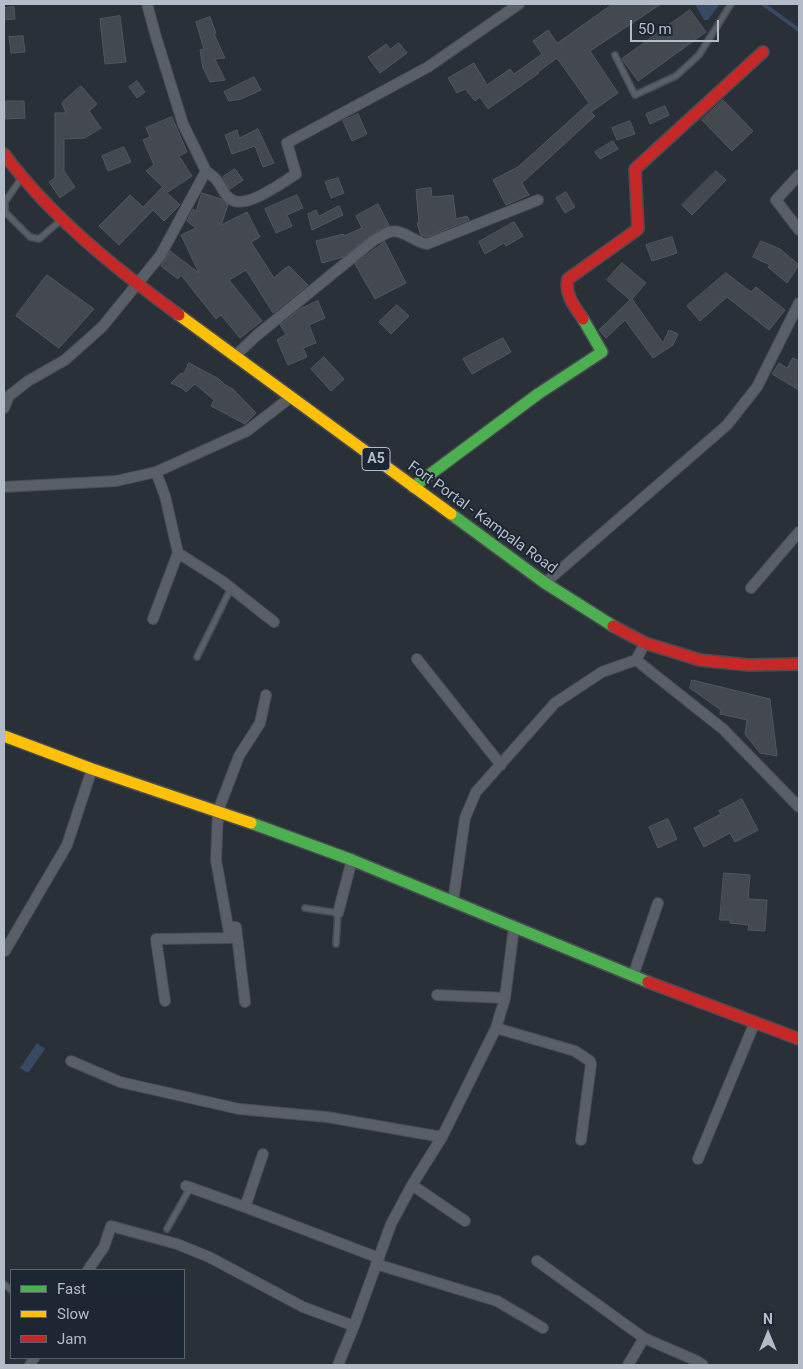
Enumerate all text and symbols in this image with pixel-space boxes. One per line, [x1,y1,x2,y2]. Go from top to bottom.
scale bar [633,10,722,42]
text: 50 m [638,20,672,38]
road number: A5 [362,448,390,470]
street label: Fort Portal - Kampala Road [404,458,560,578]
legend [10,1269,185,1359]
text: Fast [57,1280,86,1298]
text: Slow [57,1305,89,1323]
north arrow [743,1309,793,1359]
text: N [763,1311,773,1327]
text: Jam [57,1330,87,1348]

